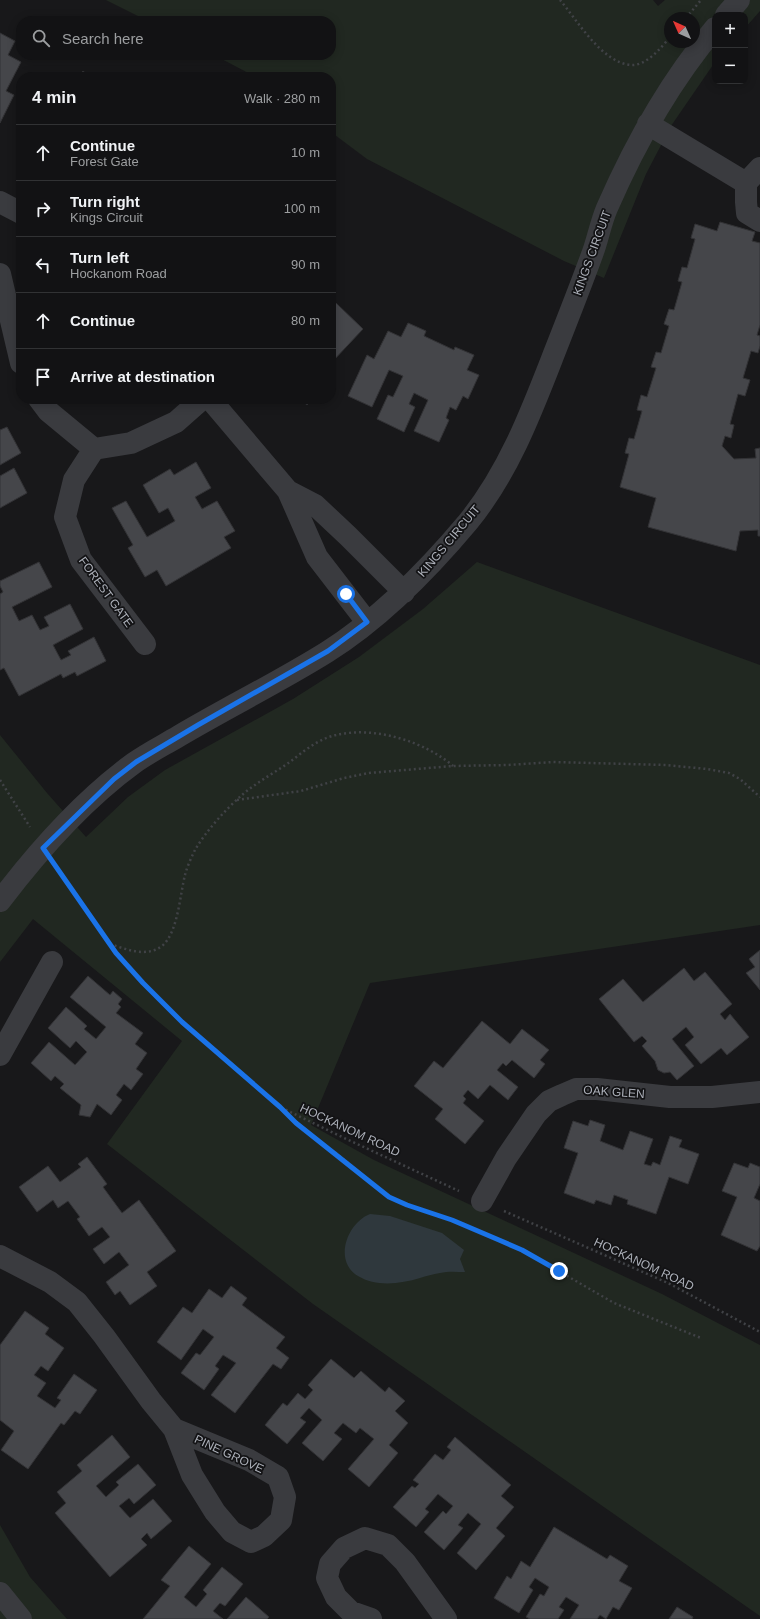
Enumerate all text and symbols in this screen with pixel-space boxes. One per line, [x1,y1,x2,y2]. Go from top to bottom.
north arrow [664,12,700,48]
map controls [712,12,748,84]
button: + [712,12,748,48]
search box [16,16,336,60]
icon: search [30,27,52,49]
text: Search here [62,30,144,47]
button: − [712,48,748,84]
text: 4 min [32,88,76,107]
text: Walk · 280 m [244,91,320,106]
text: Continue [70,137,135,154]
icon: ahead [32,142,54,164]
text: 10 m [291,145,320,160]
text: Forest Gate [70,154,139,169]
text: Turn right [70,193,140,210]
icon: right [32,198,54,220]
text: 100 m [284,201,320,216]
street label: KINGS CIRCUIT [570,208,614,297]
text: Kings Circuit [70,210,143,225]
text: Turn left [70,249,129,266]
icon: left [32,254,54,276]
text: 90 m [291,257,320,272]
text: Hockanom Road [70,266,167,281]
icon: ahead [32,310,54,332]
text: Continue [70,312,135,329]
text: 80 m [291,313,320,328]
icon: arrive [32,366,54,388]
text: Arrive at destination [70,368,215,385]
street label: KINGS CIRCUIT [415,502,484,580]
street label: FOREST GATE [76,554,136,630]
route start [337,585,355,603]
street label: OAK GLEN [583,1083,645,1101]
street label: HOCKANOM ROAD [298,1101,403,1159]
street label: HOCKANOM ROAD [592,1235,697,1293]
route end [550,1262,568,1280]
street label: PINE GROVE [192,1432,266,1476]

